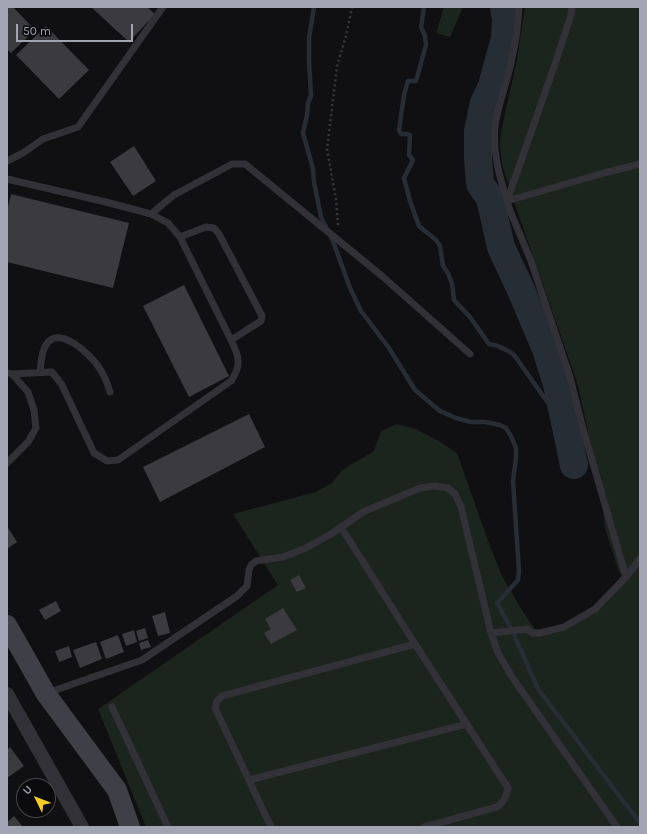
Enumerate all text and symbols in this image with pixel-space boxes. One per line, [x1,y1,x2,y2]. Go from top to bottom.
scale bar [18,16,135,42]
text: 50 m [23,24,51,38]
north arrow [16,778,56,818]
text: U [20,783,35,797]

